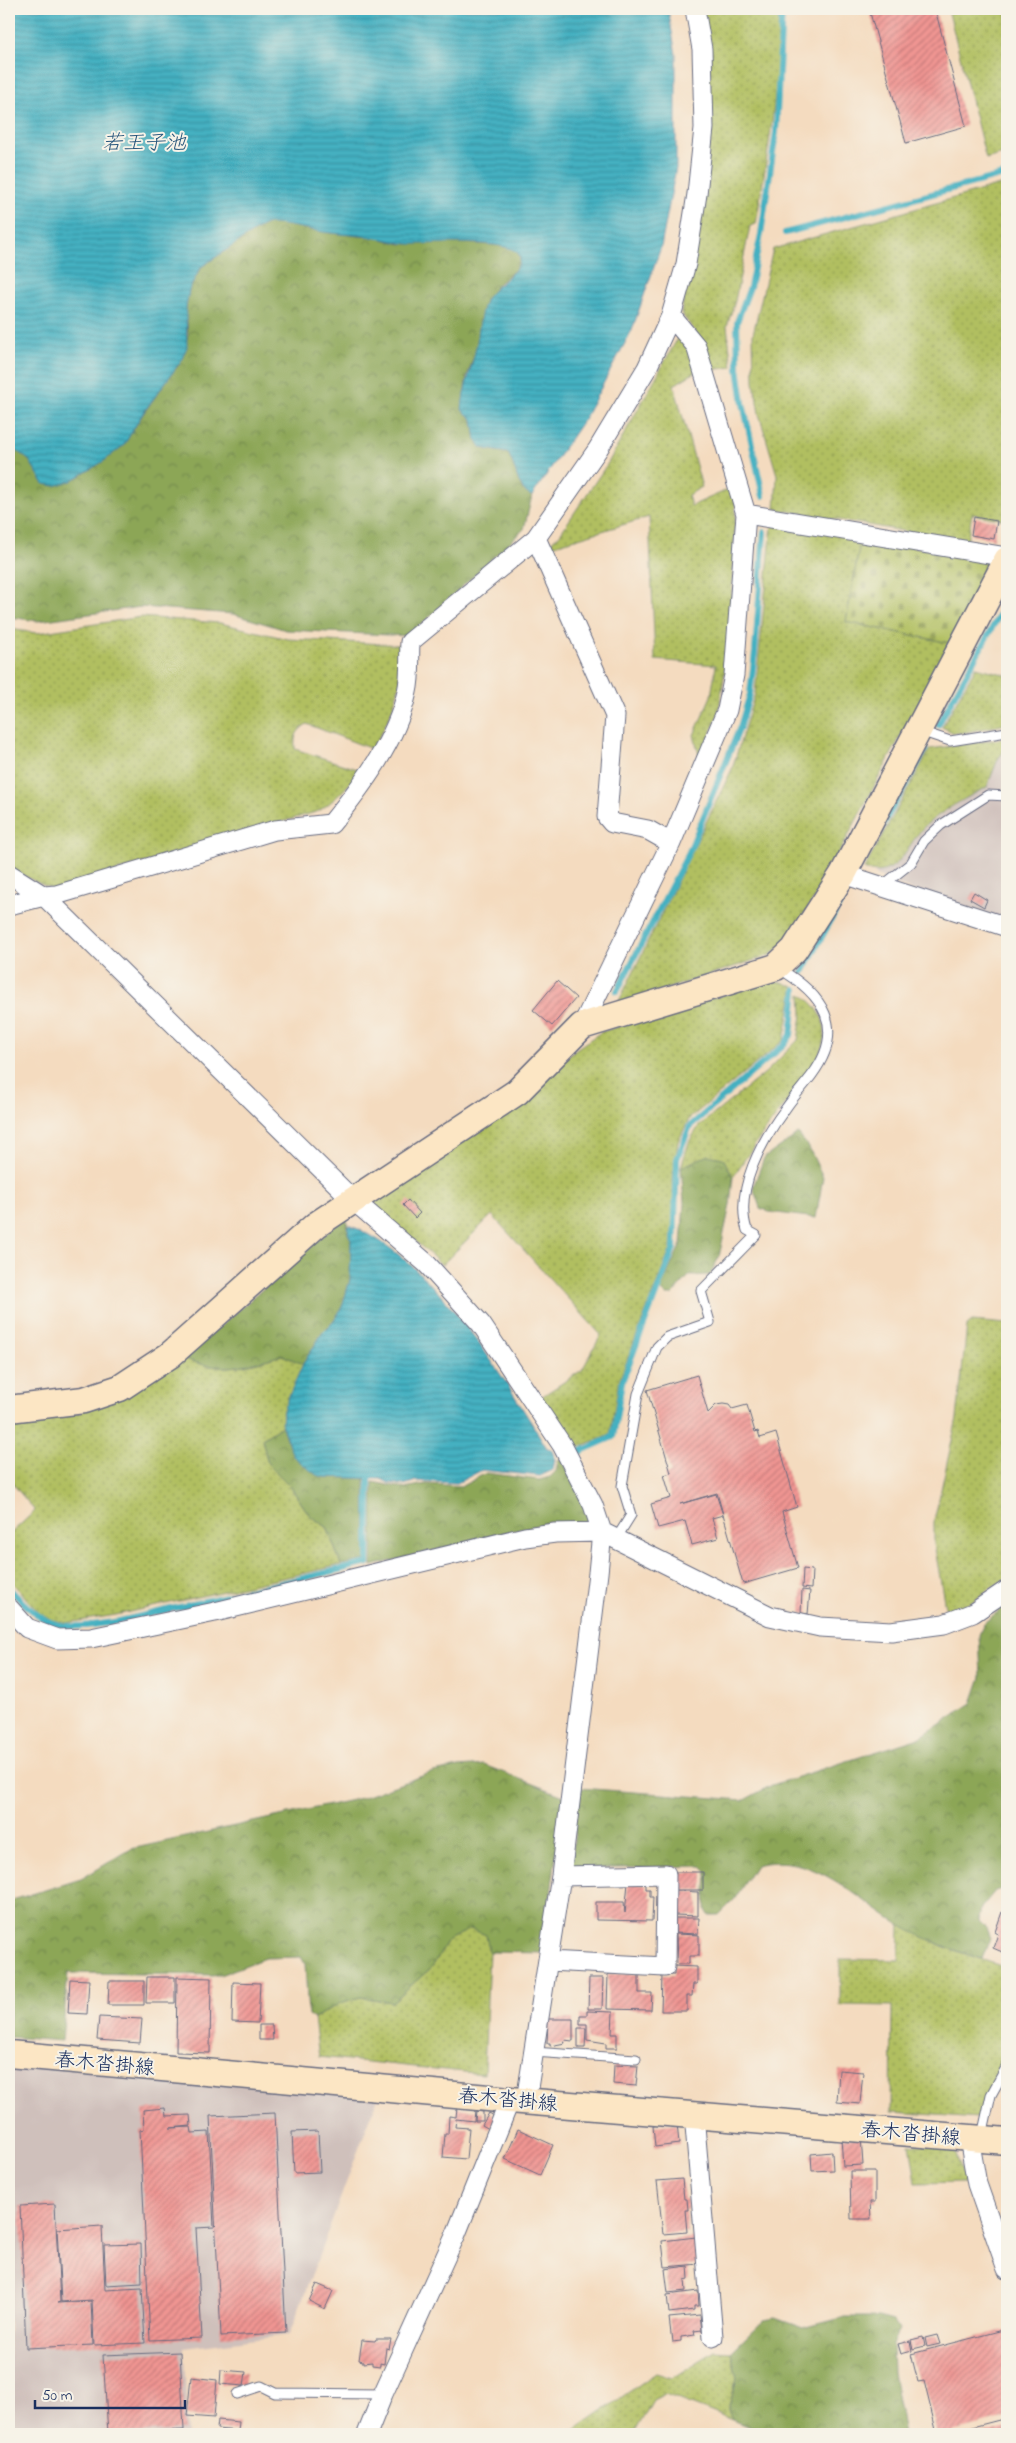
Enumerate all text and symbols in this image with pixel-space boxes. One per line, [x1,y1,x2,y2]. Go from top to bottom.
water label: 若王子池 [102,129,187,159]
street label: 春木沓掛線 [54,2047,156,2084]
street label: 春木沓掛線 [457,2083,559,2120]
street label: 春木沓掛線 [860,2117,962,2154]
scale bar [35,2378,185,2410]
text: 50 m [42,2385,73,2407]

